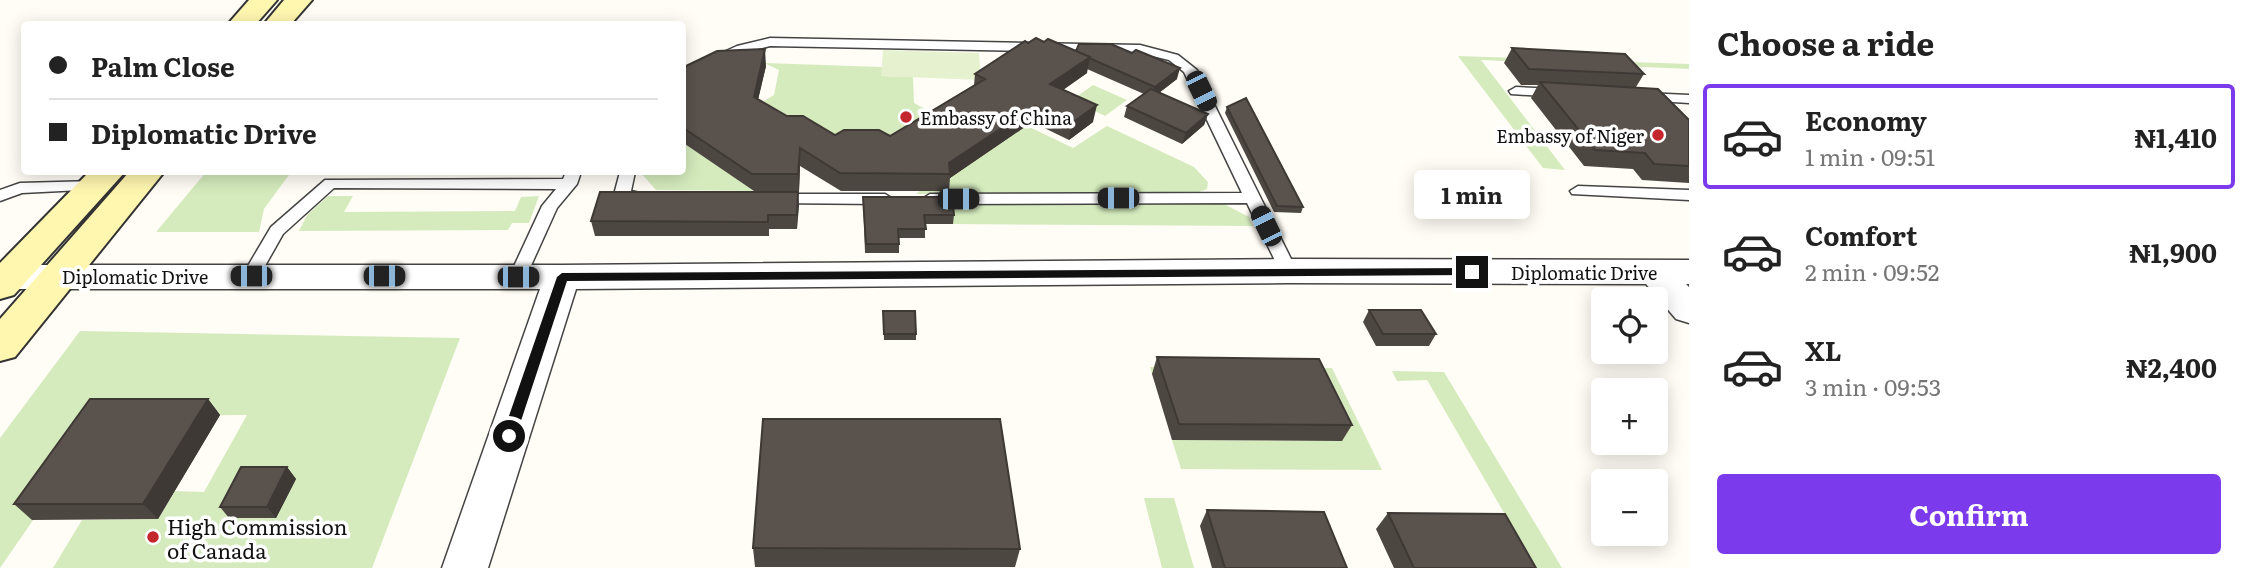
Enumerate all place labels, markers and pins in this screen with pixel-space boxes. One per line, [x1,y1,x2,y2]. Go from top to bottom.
place label: Embassy of China [920,104,1072,131]
marker: Embassy of China [898,109,914,125]
place label: Embassy of Niger [1496,122,1644,149]
marker: Embassy of Niger [1650,127,1666,143]
place label: High Commission of Canada [167,510,348,565]
marker: High Commission of Canada [145,529,161,545]

